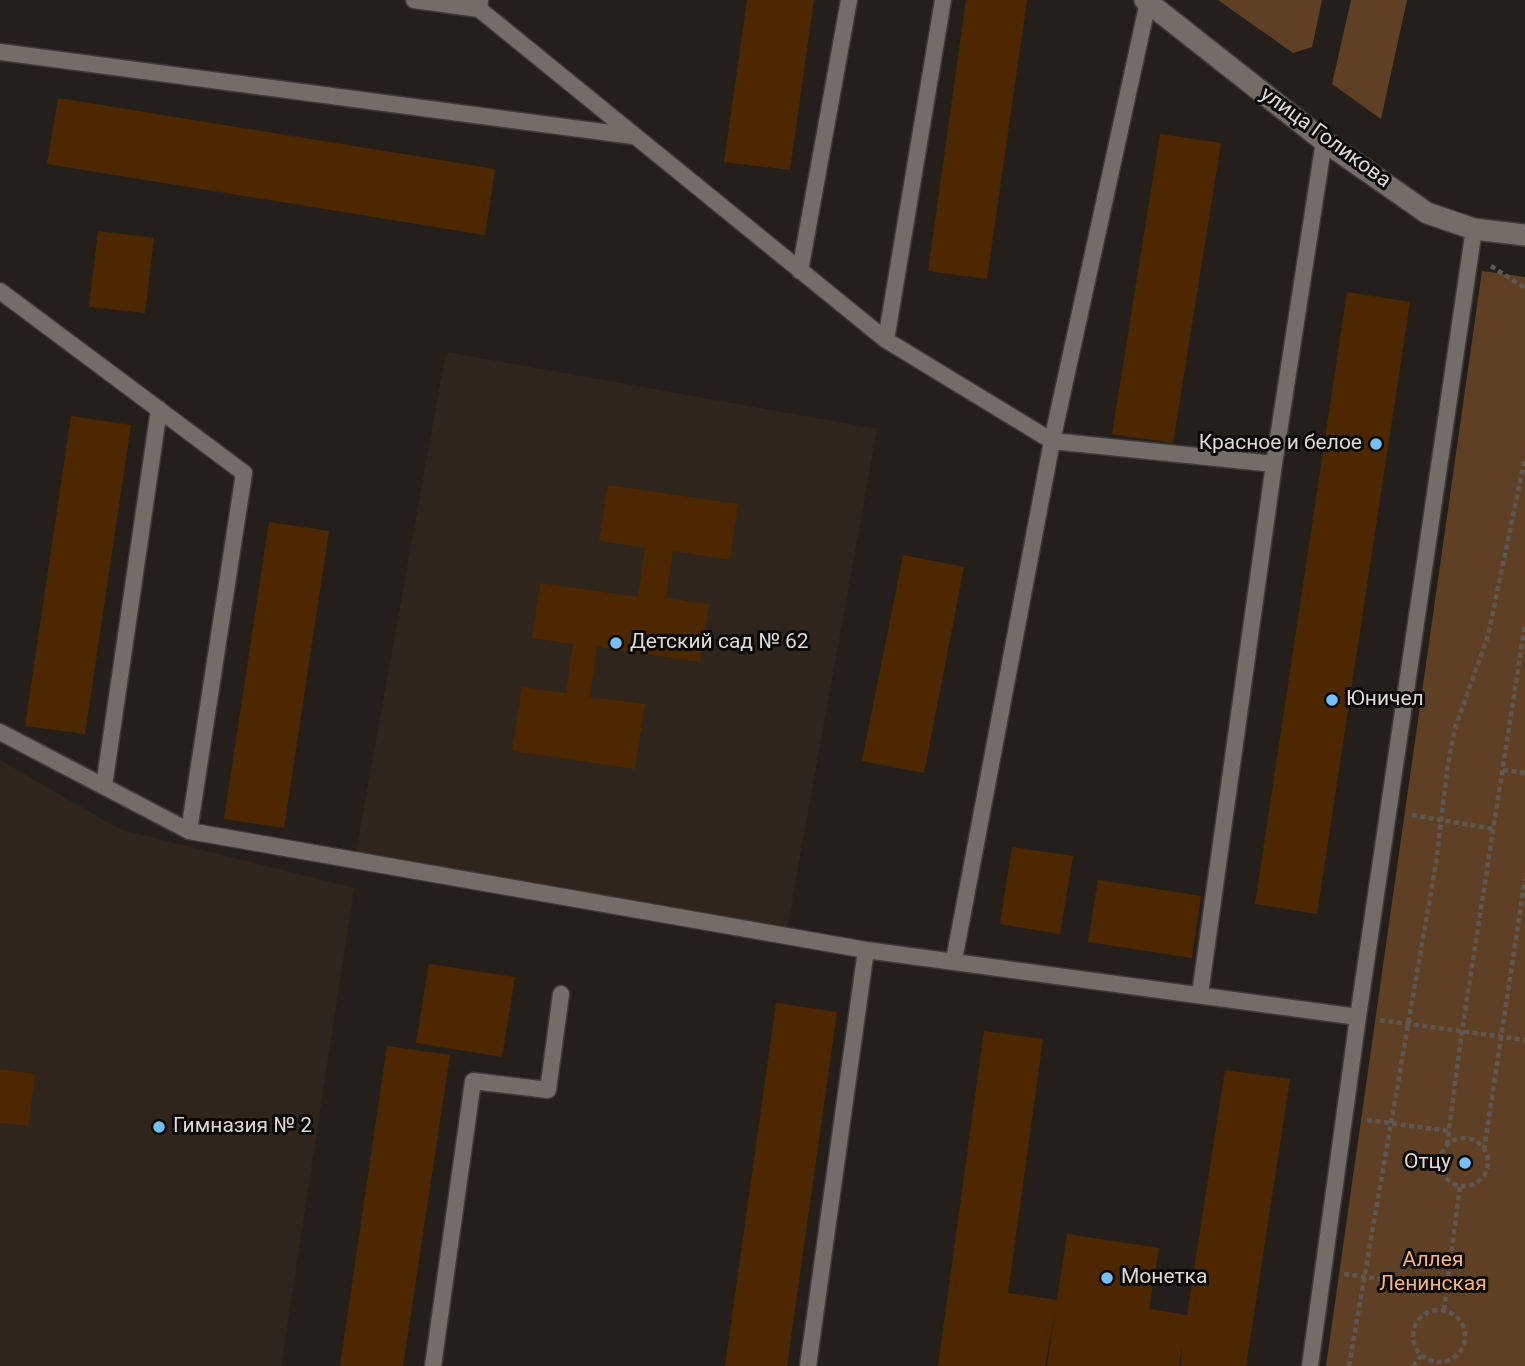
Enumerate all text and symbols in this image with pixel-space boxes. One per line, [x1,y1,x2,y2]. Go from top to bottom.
street label: улица Голикова [1255,82,1395,194]
place label: Красное и белое [1199,431,1362,457]
marker: Красное и белое [1368,436,1384,452]
place label: Детский сад № 62 [630,630,809,656]
marker: Детский сад № 62 [608,635,624,651]
place label: Юничел [1346,687,1424,713]
marker: Юничел [1324,692,1340,708]
place label: Гимназия № 2 [173,1114,312,1140]
marker: Гимназия № 2 [151,1119,167,1135]
place label: Отцу [1404,1150,1451,1176]
marker: Отцу [1457,1155,1473,1171]
park label: Аллея Ленинская [1379,1248,1487,1298]
place label: Монетка [1121,1265,1207,1291]
marker: Монетка [1099,1270,1115,1286]

